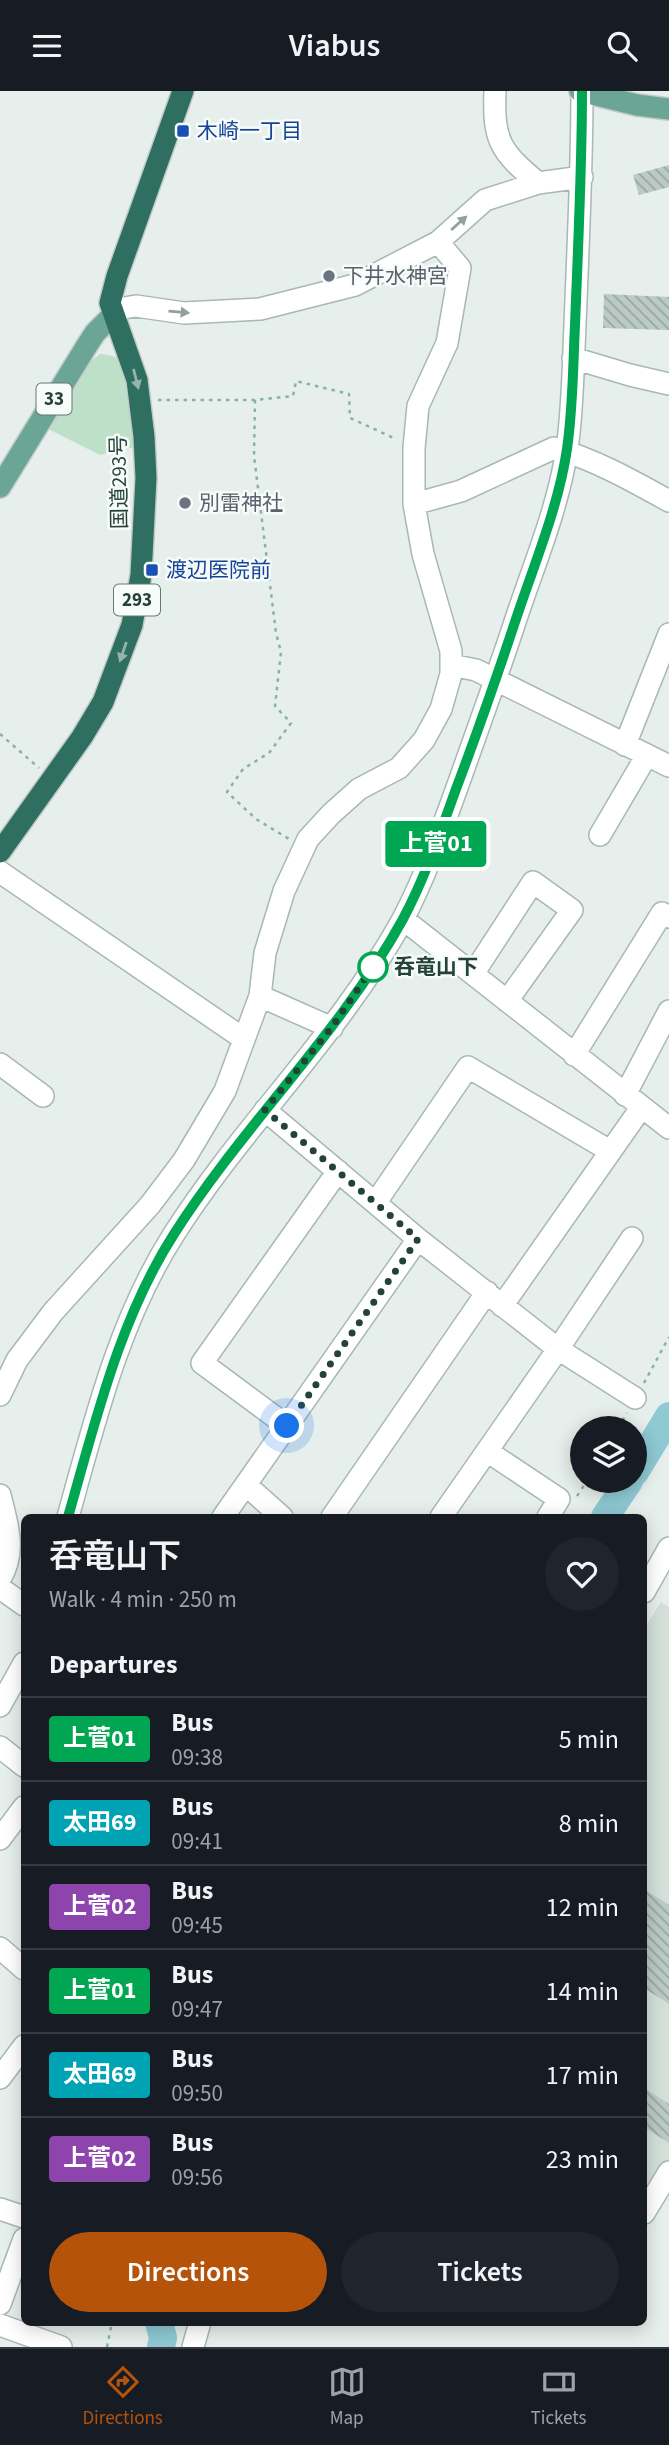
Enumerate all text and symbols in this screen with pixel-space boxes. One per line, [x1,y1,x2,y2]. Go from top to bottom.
text: Viabus [289,23,380,69]
icon: menu [28,27,66,65]
icon: search [603,27,641,65]
place label: 木崎一丁目 [197,116,302,146]
marker: 木崎一丁目 [175,123,191,139]
one-way arrow [450,215,468,231]
place label: 下井水神宮 [343,261,448,291]
marker: 下井水神宮 [321,268,337,284]
one-way arrow [168,307,190,318]
one-way arrow [131,368,142,390]
road number: 33 [36,383,72,415]
street label: 国道293号 [103,435,135,529]
place label: 別雷神社 [199,488,283,518]
marker: 別雷神社 [177,495,193,511]
place label: 渡辺医院前 [166,555,271,585]
marker: 渡辺医院前 [144,562,160,578]
road number: 293 [114,585,160,615]
one-way arrow [117,642,128,663]
line badge: 上菅01 [387,821,485,867]
text: 上菅01 [399,826,473,861]
marker: 呑竜山下 [358,952,388,982]
place label: 呑竜山下 [394,952,478,982]
your location [269,1408,304,1443]
map controls [570,1416,647,1493]
button: layers [570,1416,647,1493]
text: 呑竜山下 [49,1533,181,1580]
button: heart [545,1537,619,1611]
text: Walk · 4 min · 250 m [49,1583,237,1616]
text: Departures [49,1646,177,1683]
text: Bus [171,1704,213,1741]
text: 上菅01 [63,1721,136,1756]
text: 5 min [559,1721,619,1758]
text: 09:38 [171,1741,223,1774]
text: Bus [171,1788,213,1825]
text: 太田69 [63,1805,136,1840]
text: 8 min [559,1805,619,1842]
text: 09:41 [171,1825,223,1858]
text: Bus [171,1872,213,1909]
text: 上菅02 [63,1889,136,1924]
text: 12 min [546,1889,619,1926]
text: 09:45 [171,1909,223,1942]
text: Bus [171,1956,213,1993]
text: 上菅01 [63,1973,136,2008]
text: 14 min [546,1973,619,2010]
text: 09:47 [171,1993,223,2026]
text: Bus [171,2040,213,2077]
text: 太田69 [63,2057,136,2092]
text: 17 min [546,2057,619,2094]
text: 09:50 [171,2077,223,2110]
text: Bus [171,2124,213,2161]
text: 上菅02 [63,2141,136,2176]
text: 23 min [546,2141,619,2178]
text: 09:56 [171,2161,223,2194]
button: Directions [49,2232,327,2312]
button: Tickets [341,2232,619,2312]
tab: Directions [82,2363,163,2432]
tab: Map [328,2363,366,2432]
tab: Tickets [531,2363,587,2432]

